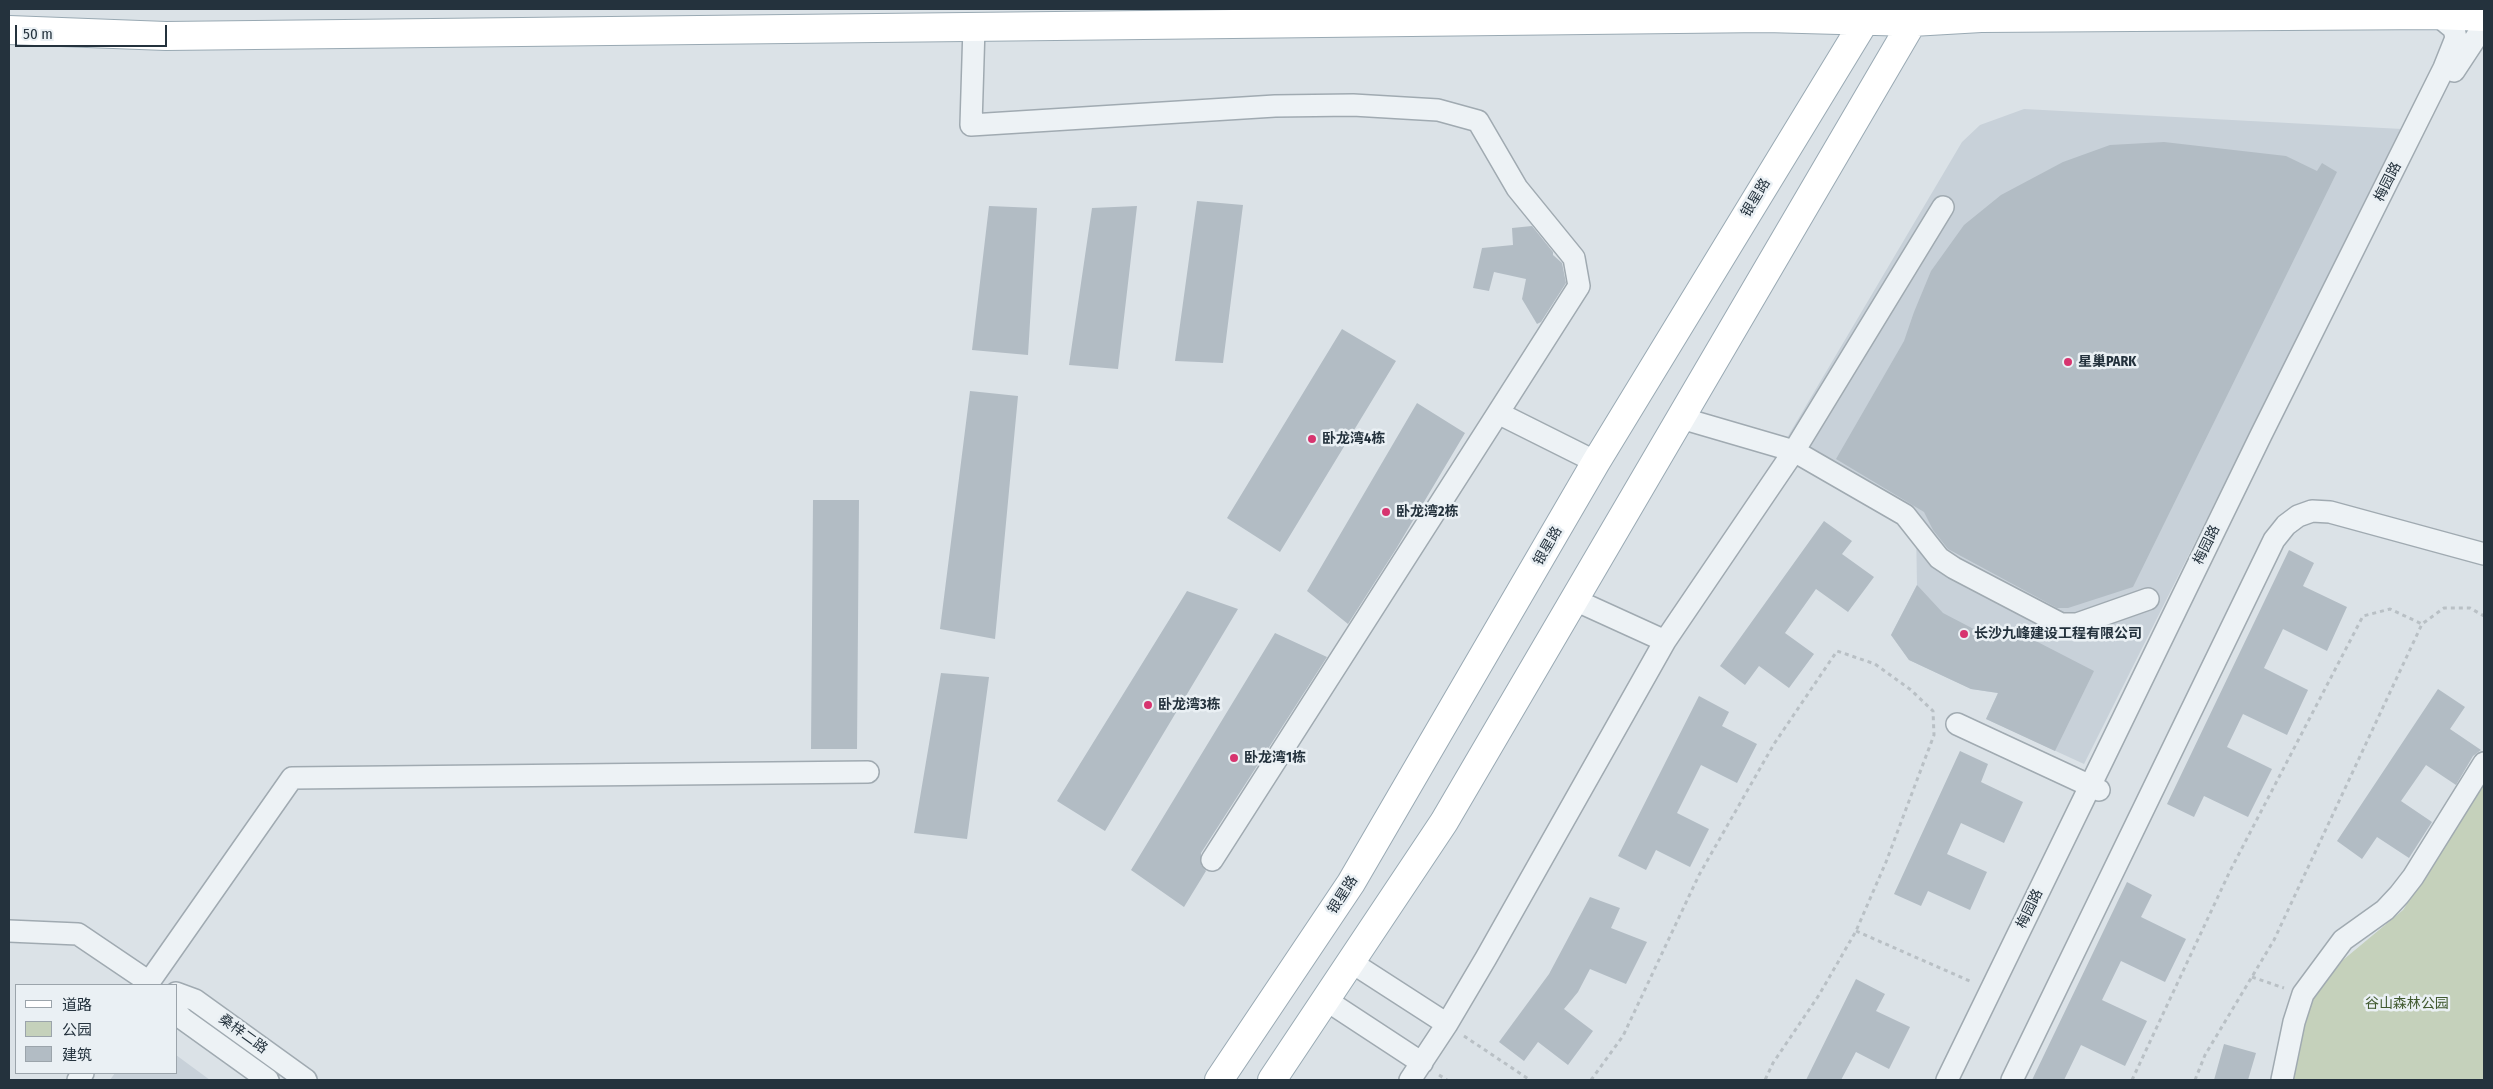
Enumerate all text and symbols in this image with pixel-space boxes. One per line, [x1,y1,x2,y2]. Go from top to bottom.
scale bar [18,15,170,47]
text: 50 m [23,25,53,43]
street label: 梅园路 [2371,159,2405,205]
street label: 银星路 [1738,176,1774,220]
place label: 星巢PARK [2078,354,2136,370]
marker: 星巢PARK [2062,356,2074,368]
place label: 卧龙湾4栋 [1322,431,1385,447]
marker: 卧龙湾4栋 [1306,433,1318,445]
place label: 卧龙湾2栋 [1396,504,1458,520]
marker: 卧龙湾2栋 [1380,506,1392,518]
street label: 梅园路 [2190,522,2224,568]
street label: 银星路 [1530,524,1566,568]
place label: 长沙九峰建设工程有限公司 [1974,626,2142,642]
marker: 长沙九峰建设工程有限公司 [1958,628,1970,640]
place label: 卧龙湾3栋 [1158,697,1221,713]
marker: 卧龙湾3栋 [1142,699,1154,711]
place label: 卧龙湾1栋 [1244,750,1306,766]
marker: 卧龙湾1栋 [1228,752,1240,764]
street label: 银星路 [1325,873,1361,917]
street label: 梅园路 [2013,886,2047,932]
legend [15,984,178,1074]
text: 道路 [62,996,92,1014]
park label: 谷山森林公园 [2365,996,2449,1012]
street label: 桑梓二路 [215,1011,271,1057]
text: 公园 [62,1021,92,1039]
text: 建筑 [62,1046,92,1064]

